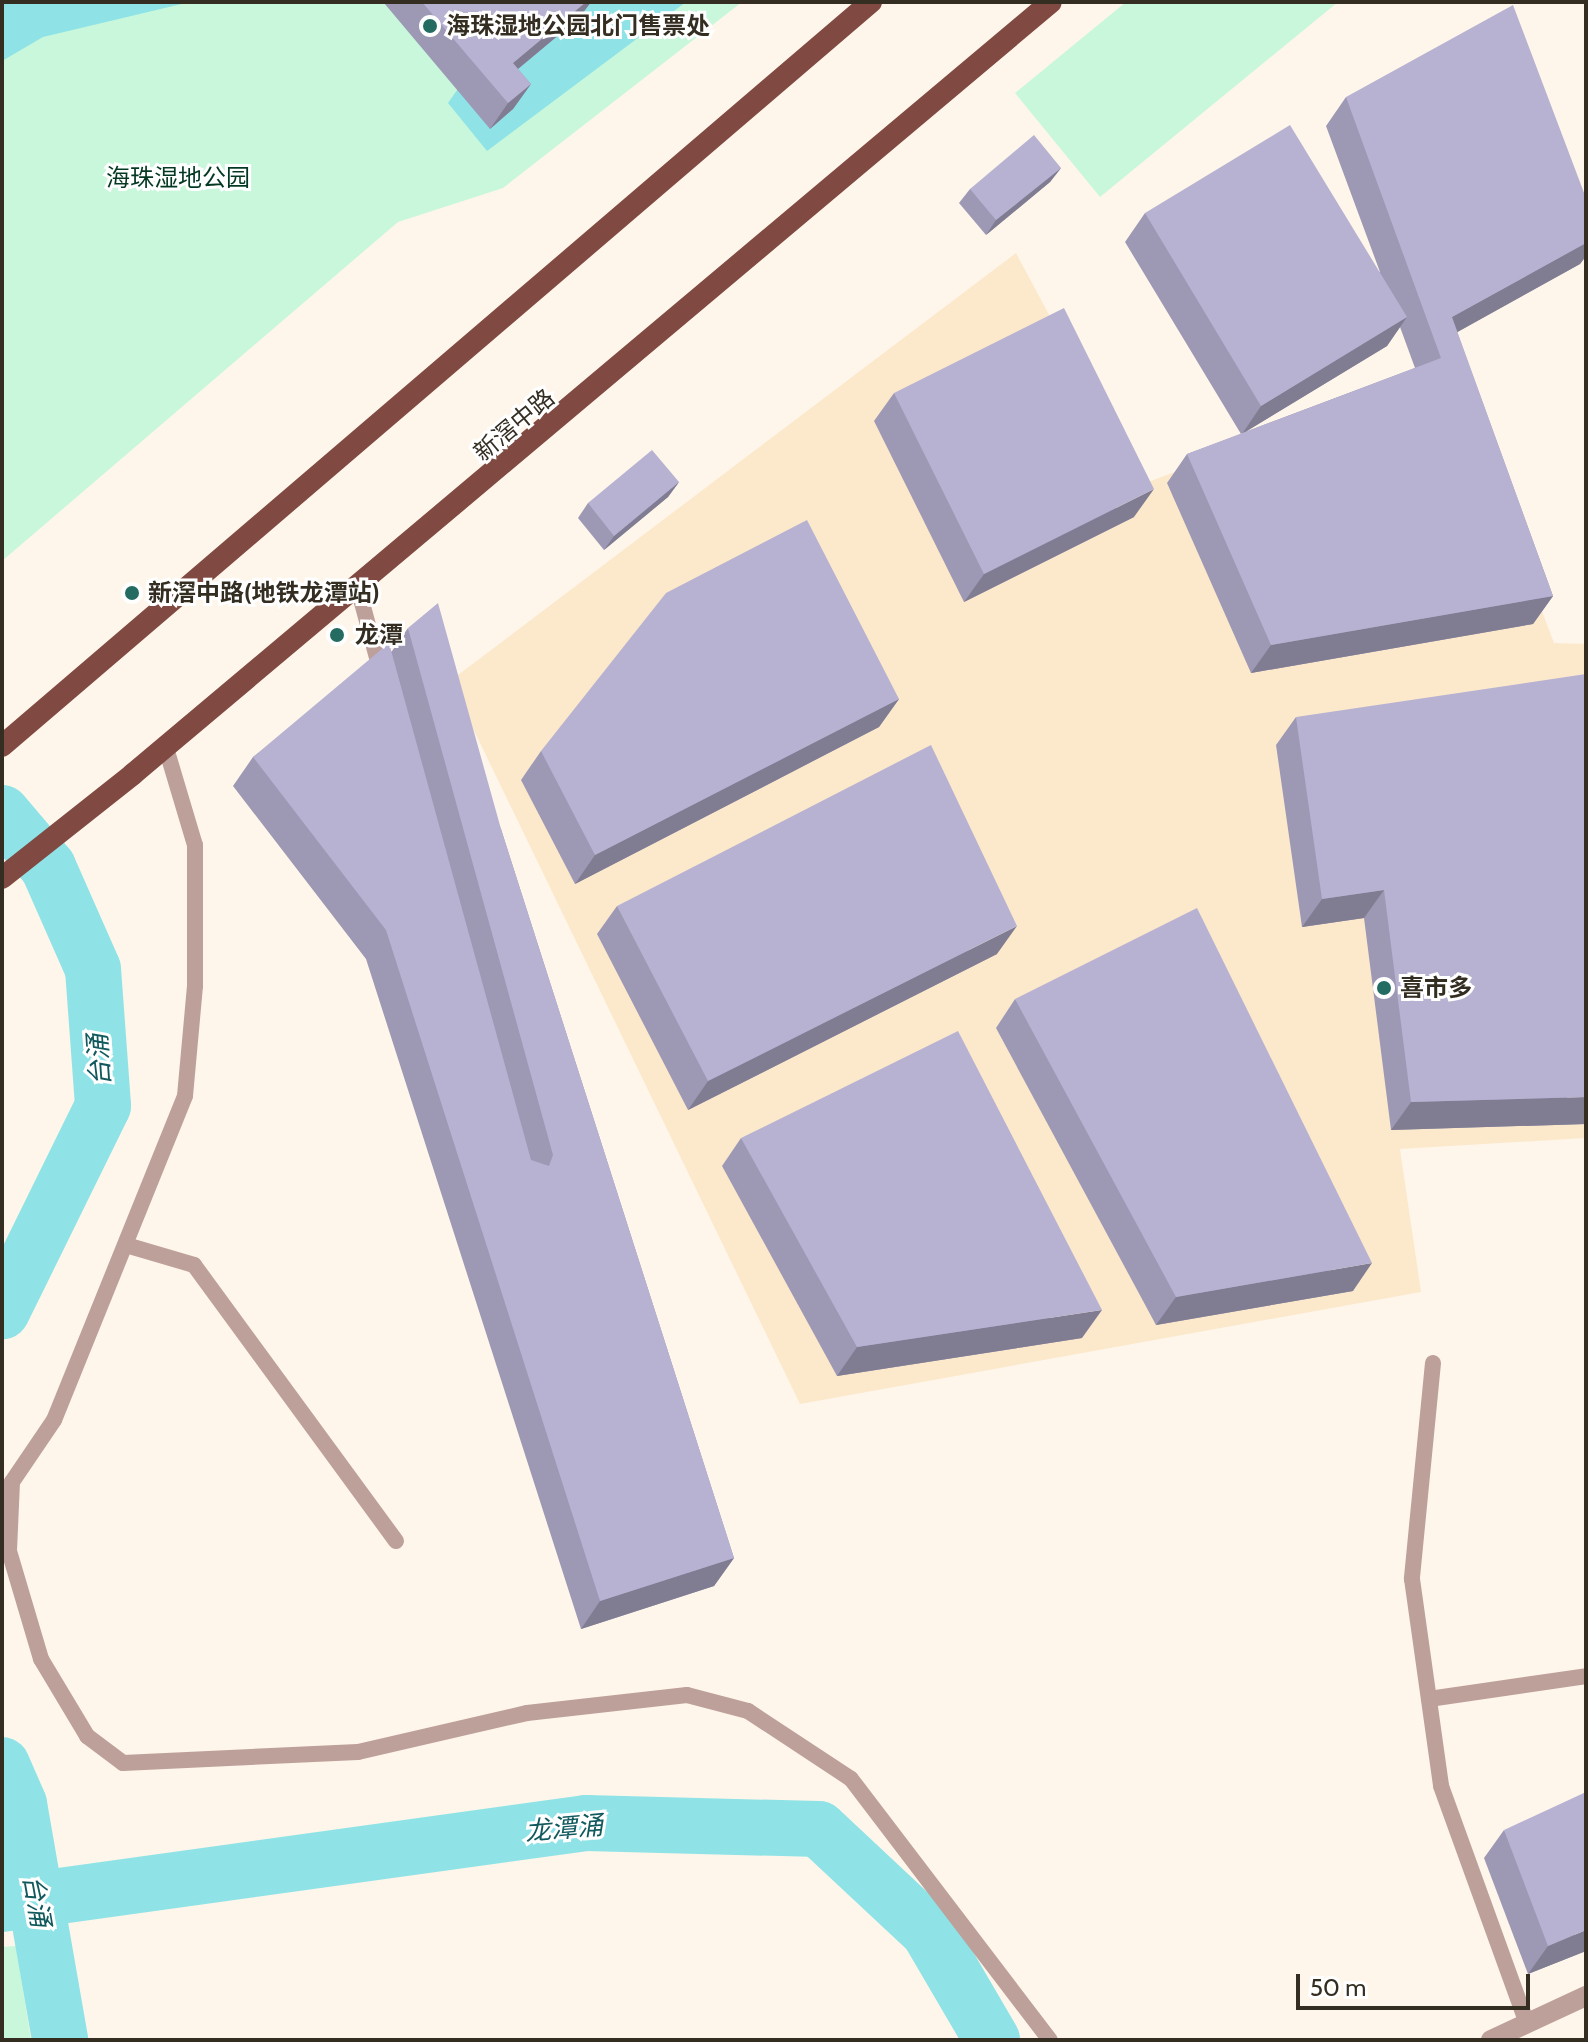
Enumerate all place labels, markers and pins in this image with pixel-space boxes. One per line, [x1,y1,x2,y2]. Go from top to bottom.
place label: 海珠湿地公园北门售票处 [446,12,710,40]
marker: 海珠湿地公园北门售票处 [421,17,439,35]
place label: 新滘中路(地铁龙潭站) [148,579,380,607]
marker: 新滘中路(地铁龙潭站) [123,584,141,602]
place label: 龙潭 [355,621,403,649]
marker: 龙潭 [326,624,348,646]
place label: 喜市多 [1400,974,1472,1002]
marker: 喜市多 [1375,979,1393,997]

